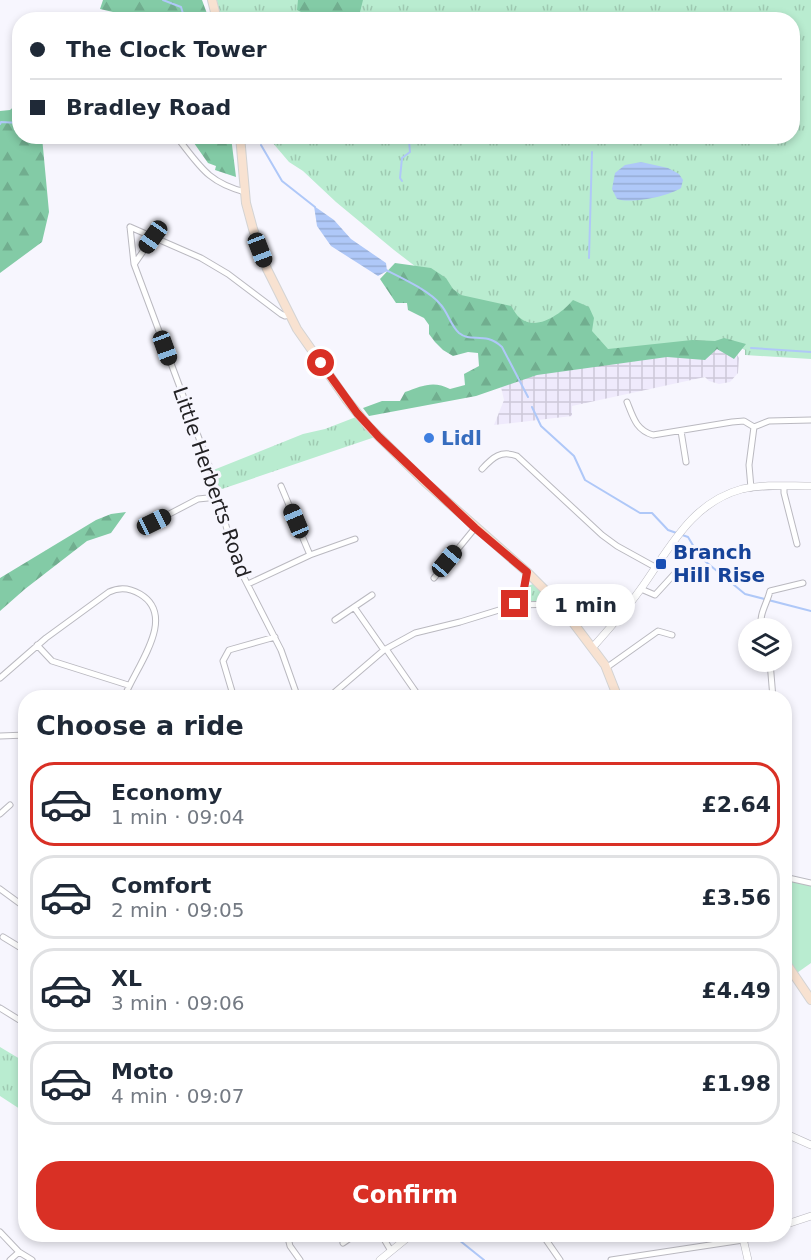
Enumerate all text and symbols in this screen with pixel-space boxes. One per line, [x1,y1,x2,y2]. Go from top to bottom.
text: The Clock Tower [66,37,267,62]
text: Bradley Road [66,95,231,120]
car [135,217,171,257]
car [245,230,275,270]
car [150,328,180,368]
route start [307,349,334,376]
street label: Little Herberts Road [168,383,256,581]
place label: Lidl [441,426,482,450]
marker: Lidl [422,431,436,445]
car [281,501,311,541]
car [134,506,174,538]
place label: Branch Hill Rise [673,540,765,587]
car [429,541,465,581]
marker: Branch Hill Rise [654,557,668,571]
callout: 1 min [536,583,635,625]
route end [501,590,528,617]
text: 1 min [554,593,617,617]
map controls [738,618,792,672]
button: layers [738,618,792,672]
text: Choose a ride [36,710,244,741]
icon: car [39,777,93,831]
text: Economy [111,780,222,805]
text: £2.64 [701,792,771,817]
text: 1 min · 09:04 [111,805,245,829]
icon: car [39,870,93,924]
text: Comfort [111,873,211,898]
text: £3.56 [701,885,771,910]
text: 2 min · 09:05 [111,898,245,922]
icon: car [39,963,93,1017]
text: XL [111,966,142,991]
text: £4.49 [701,978,771,1003]
text: 3 min · 09:06 [111,991,245,1015]
icon: car [39,1056,93,1110]
text: Moto [111,1059,174,1084]
text: £1.98 [701,1071,771,1096]
text: 4 min · 09:07 [111,1084,245,1108]
button: Confirm [36,1161,774,1230]

